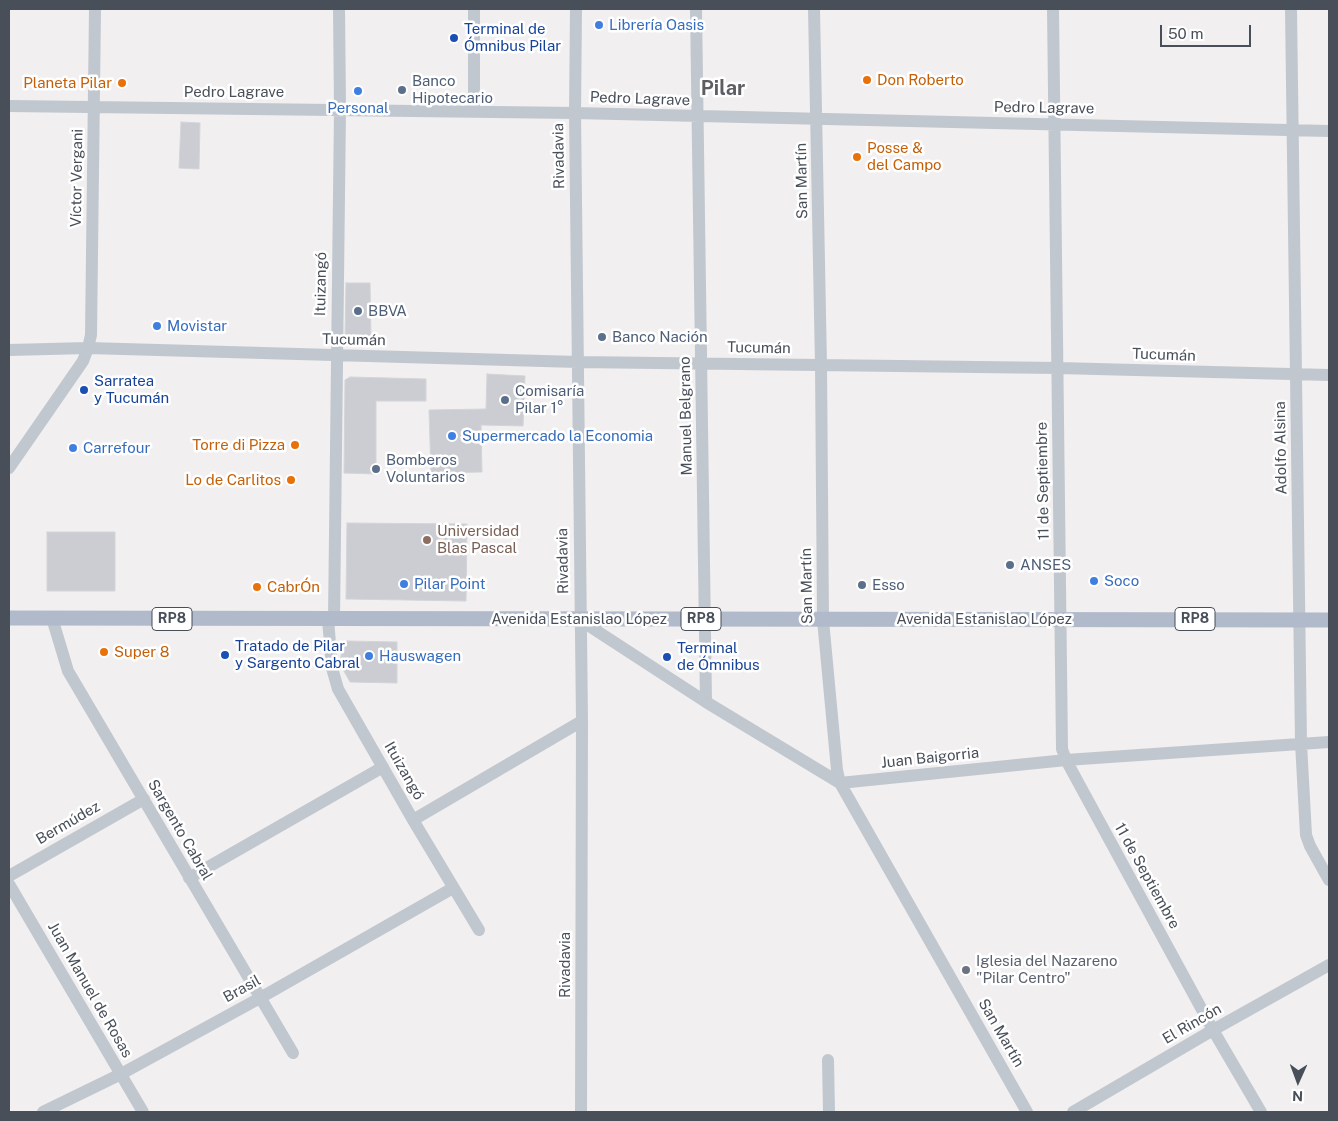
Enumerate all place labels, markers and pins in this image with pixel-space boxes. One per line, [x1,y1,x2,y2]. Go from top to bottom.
place label: Librería Oasis [609,16,704,34]
marker: Librería Oasis [593,19,605,31]
place label: Terminal de Ómnibus Pilar [464,20,561,55]
marker: Terminal de Ómnibus Pilar [448,32,460,44]
place label: Don Roberto [877,71,964,89]
place label: Banco Hipotecario [412,72,493,107]
place label: Planeta Pilar [23,74,112,92]
marker: Don Roberto [861,74,873,86]
marker: Planeta Pilar [116,77,128,89]
marker: Banco Hipotecario [396,84,408,96]
marker: Personal [352,85,364,97]
place label: Personal [327,99,389,117]
place label: Posse & del Campo [867,139,942,174]
marker: Posse & del Campo [851,151,863,163]
place label: BBVA [368,302,407,320]
marker: BBVA [352,305,364,317]
place label: Movistar [167,317,227,335]
marker: Movistar [151,320,163,332]
place label: Banco Nación [612,328,708,346]
marker: Banco Nación [596,331,608,343]
place label: Sarratea y Tucumán [94,372,169,407]
place label: Comisaría Pilar 1° [515,382,584,417]
marker: Sarratea y Tucumán [78,384,90,396]
marker: Comisaría Pilar 1° [499,394,511,406]
place label: Supermercado la Economia [462,427,653,445]
marker: Supermercado la Economia [446,430,458,442]
place label: Torre di Pizza [192,436,285,454]
place label: Carrefour [83,439,150,457]
marker: Torre di Pizza [289,439,301,451]
marker: Carrefour [67,442,79,454]
place label: Bomberos Voluntarios [386,451,465,486]
marker: Bomberos Voluntarios [370,463,382,475]
place label: Lo de Carlitos [185,471,281,489]
marker: Lo de Carlitos [285,474,297,486]
place label: Universidad Blas Pascal [437,522,519,557]
marker: Universidad Blas Pascal [421,534,433,546]
place label: ANSES [1020,556,1071,574]
marker: ANSES [1004,559,1016,571]
place label: Soco [1104,572,1139,590]
place label: Pilar Point [414,575,486,593]
marker: Soco [1088,575,1100,587]
place label: Esso [872,576,905,594]
place label: CabrÓn [267,578,320,596]
marker: Pilar Point [398,578,410,590]
marker: Esso [856,579,868,591]
marker: CabrÓn [251,581,263,593]
place label: Tratado de Pilar y Sargento Cabral [235,637,360,672]
place label: Terminal de Ómnibus [677,639,760,674]
place label: Super 8 [114,643,170,661]
marker: Super 8 [98,646,110,658]
place label: Hauswagen [379,647,461,665]
marker: Tratado de Pilar y Sargento Cabral [219,649,231,661]
marker: Hauswagen [363,650,375,662]
marker: Terminal de Ómnibus [661,651,673,663]
place label: Iglesia del Nazareno "Pilar Centro" [976,952,1117,987]
marker: Iglesia del Nazareno "Pilar Centro" [960,964,972,976]

